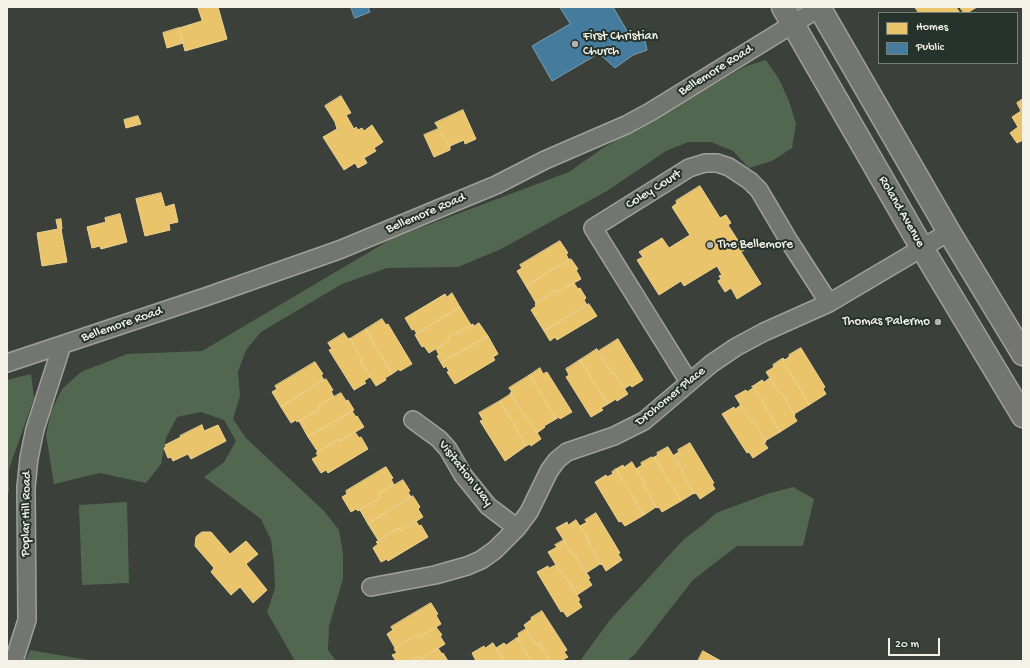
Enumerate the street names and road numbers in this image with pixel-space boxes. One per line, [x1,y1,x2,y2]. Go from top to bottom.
street label: Bellemore Road [676,42,756,100]
street label: Coley Court [623,167,685,213]
street label: Roland Avenue [874,174,928,250]
street label: Bellemore Road [384,190,468,238]
street label: Bellemore Road [79,304,165,346]
street label: Drohomer Place [633,364,709,430]
street label: Visitation Way [435,438,495,510]
street label: Poplar Hill Road [18,471,36,557]

